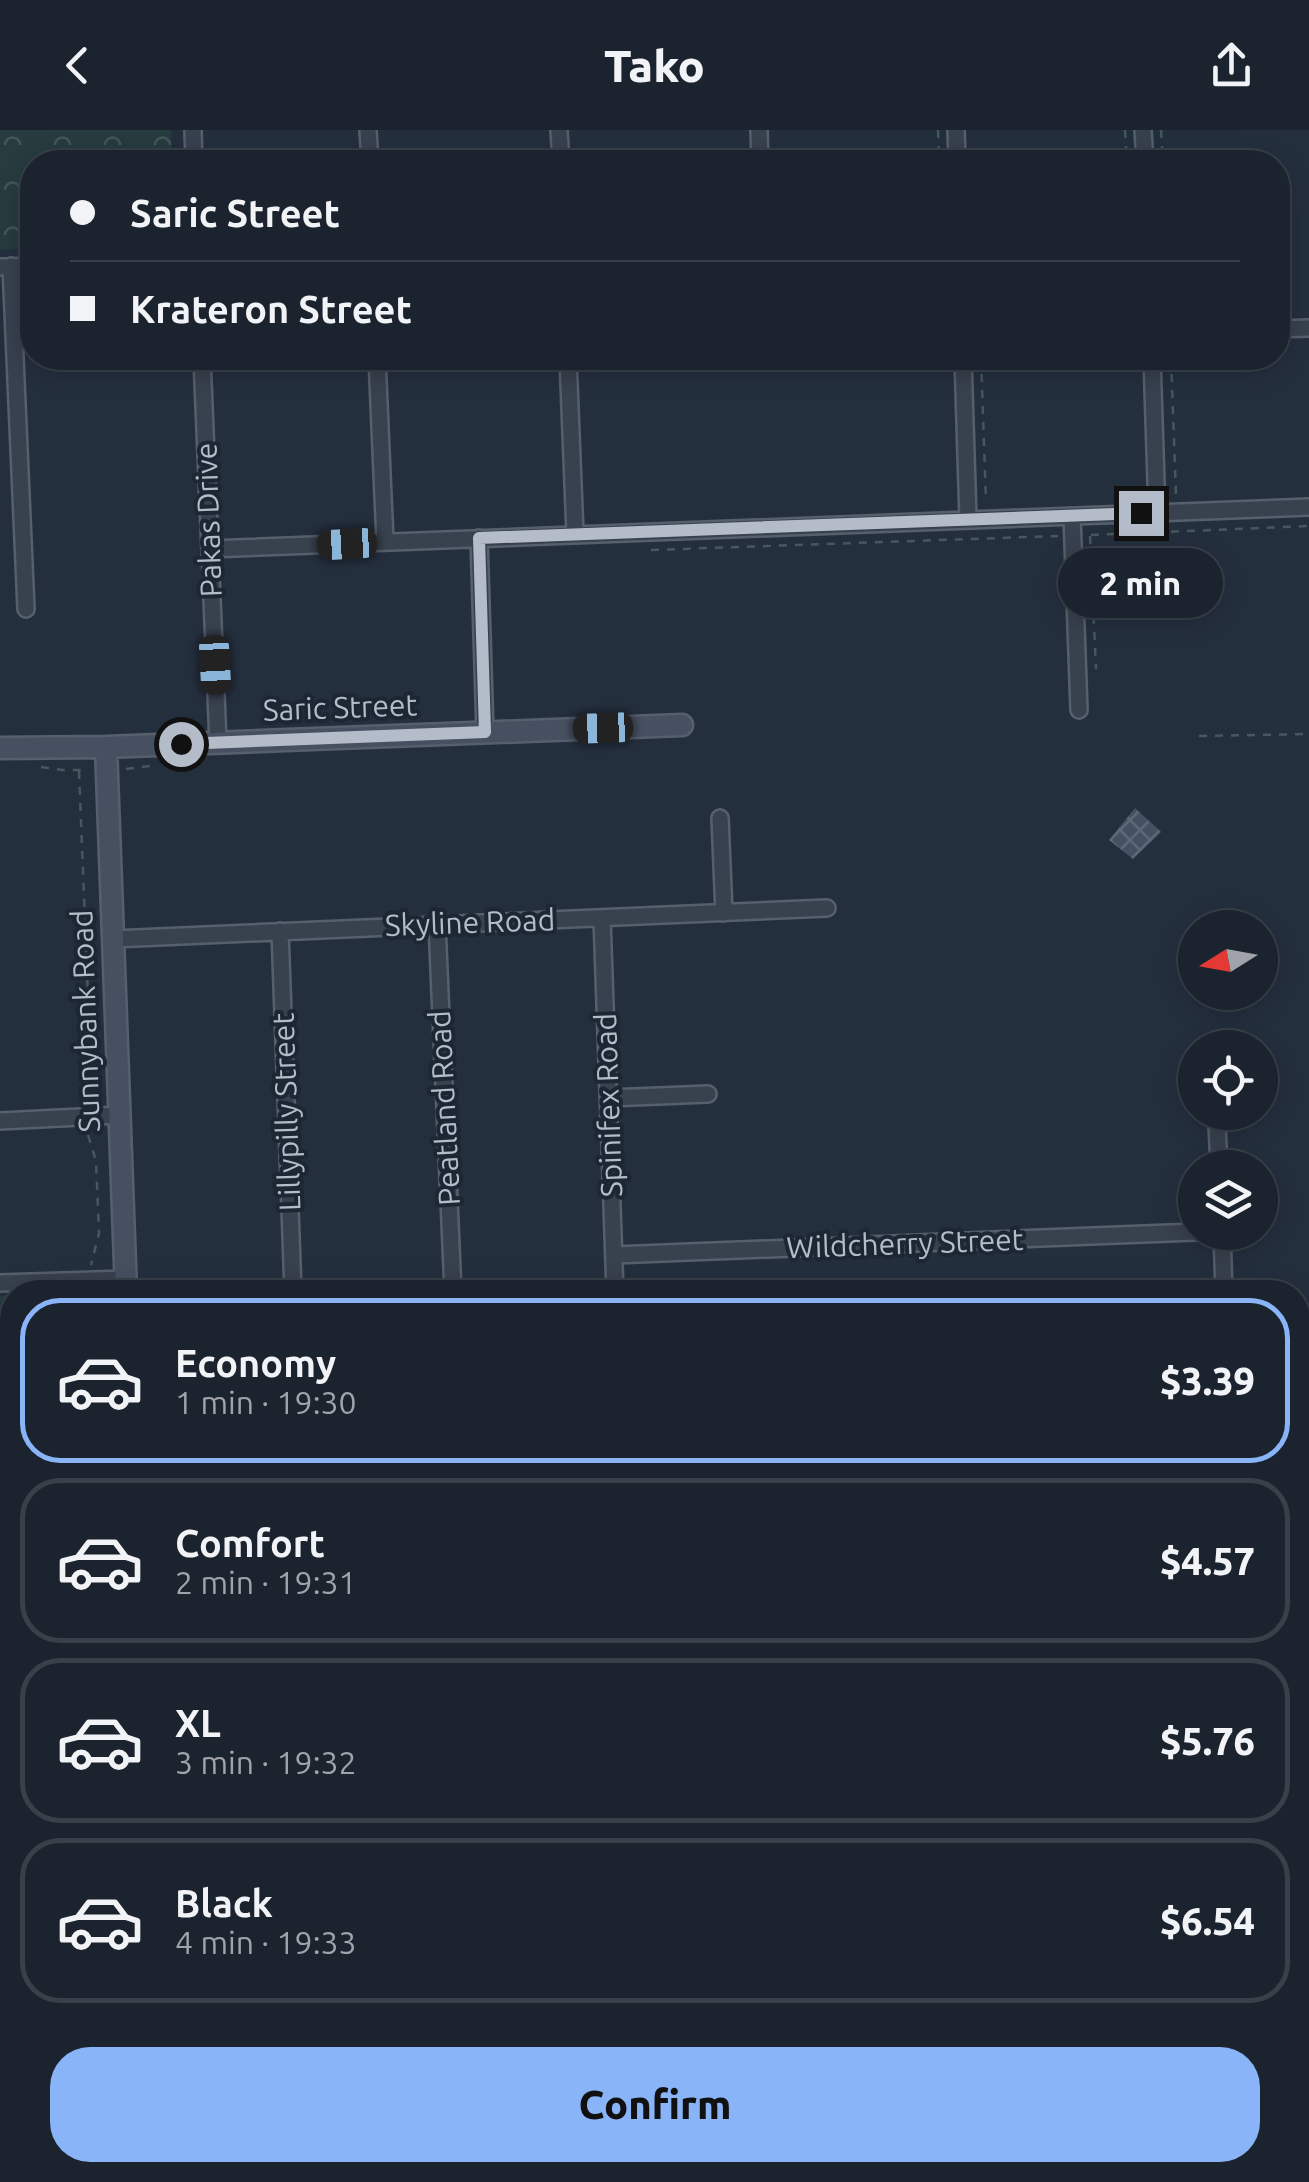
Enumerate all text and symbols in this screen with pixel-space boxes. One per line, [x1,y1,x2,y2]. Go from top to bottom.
icon: back [50,38,105,93]
icon: share [1204,38,1259,93]
text: Tako [604,40,705,91]
text: Saric Street [130,192,340,234]
text: Krateron Street [130,288,412,330]
street label: Pakas Drive [188,442,228,598]
route end [1119,491,1164,536]
car [316,527,378,561]
callout: 2 min [1058,548,1224,618]
text: 2 min [1100,565,1181,601]
car [198,634,232,696]
street label: Saric Street [262,687,418,727]
car [572,712,634,744]
route start [159,722,204,767]
street label: Skyline Road [384,902,556,942]
street label: Sunnybank Road [64,909,106,1133]
north arrow [1178,910,1278,1010]
map controls [1178,910,1278,1250]
street label: Peatland Road [422,1010,466,1206]
street label: Lillypilly Street [266,1012,306,1212]
street label: Spinifex Road [588,1012,628,1198]
button: locate [1178,1030,1278,1130]
button: layers [1178,1150,1278,1250]
street label: Wildcherry Street [786,1222,1024,1264]
icon: car [55,1336,145,1426]
text: Economy [175,1342,336,1384]
text: $3.39 [1160,1360,1255,1402]
text: 1 min · 19:30 [175,1384,357,1420]
icon: car [55,1516,145,1606]
text: Comfort [175,1522,325,1564]
text: $4.57 [1160,1540,1255,1582]
text: 2 min · 19:31 [175,1564,357,1600]
icon: car [55,1696,145,1786]
text: XL [175,1702,221,1744]
text: $5.76 [1160,1720,1255,1762]
text: 3 min · 19:32 [175,1744,357,1780]
icon: car [55,1876,145,1966]
text: Black [175,1882,273,1924]
text: $6.54 [1160,1900,1255,1942]
text: 4 min · 19:33 [175,1924,357,1960]
button: Confirm [50,2047,1260,2162]

